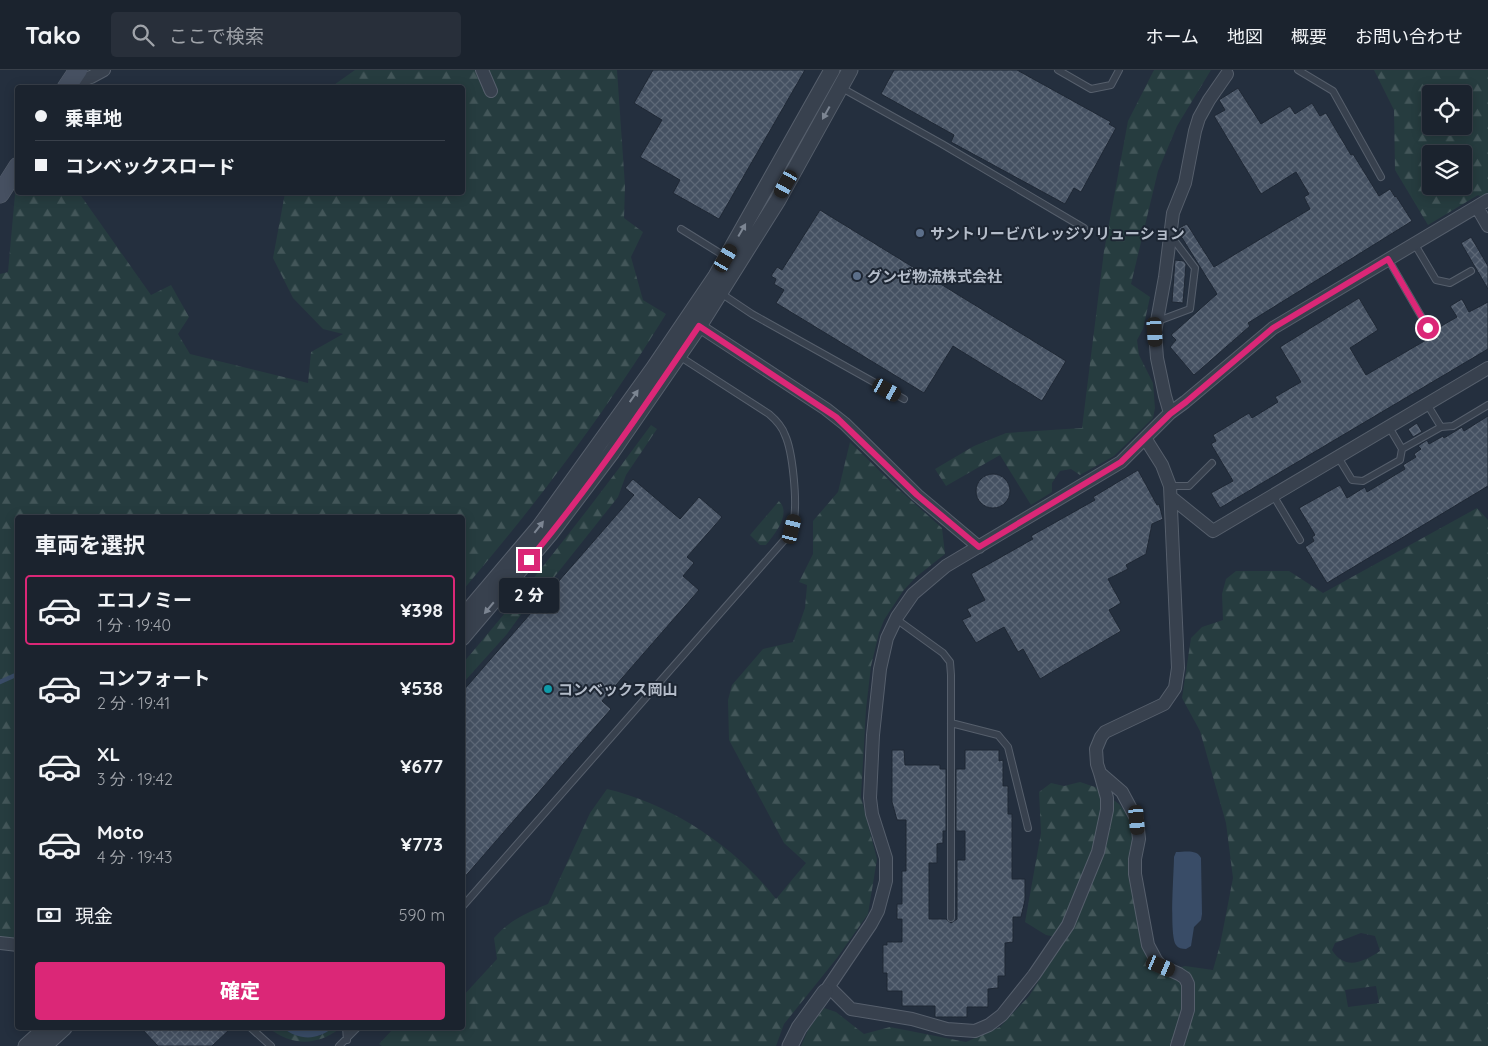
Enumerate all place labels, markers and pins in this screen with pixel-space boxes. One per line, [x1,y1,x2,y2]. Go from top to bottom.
place label: サントリービバレッジソリューション [930,224,1185,243]
marker: サントリービバレッジソリューション [914,227,926,239]
place label: グンゼ物流株式会社 [867,267,1002,286]
marker: グンゼ物流株式会社 [851,270,863,282]
place label: コンベックス岡山 [558,680,678,699]
marker: コンベックス岡山 [542,683,554,695]

